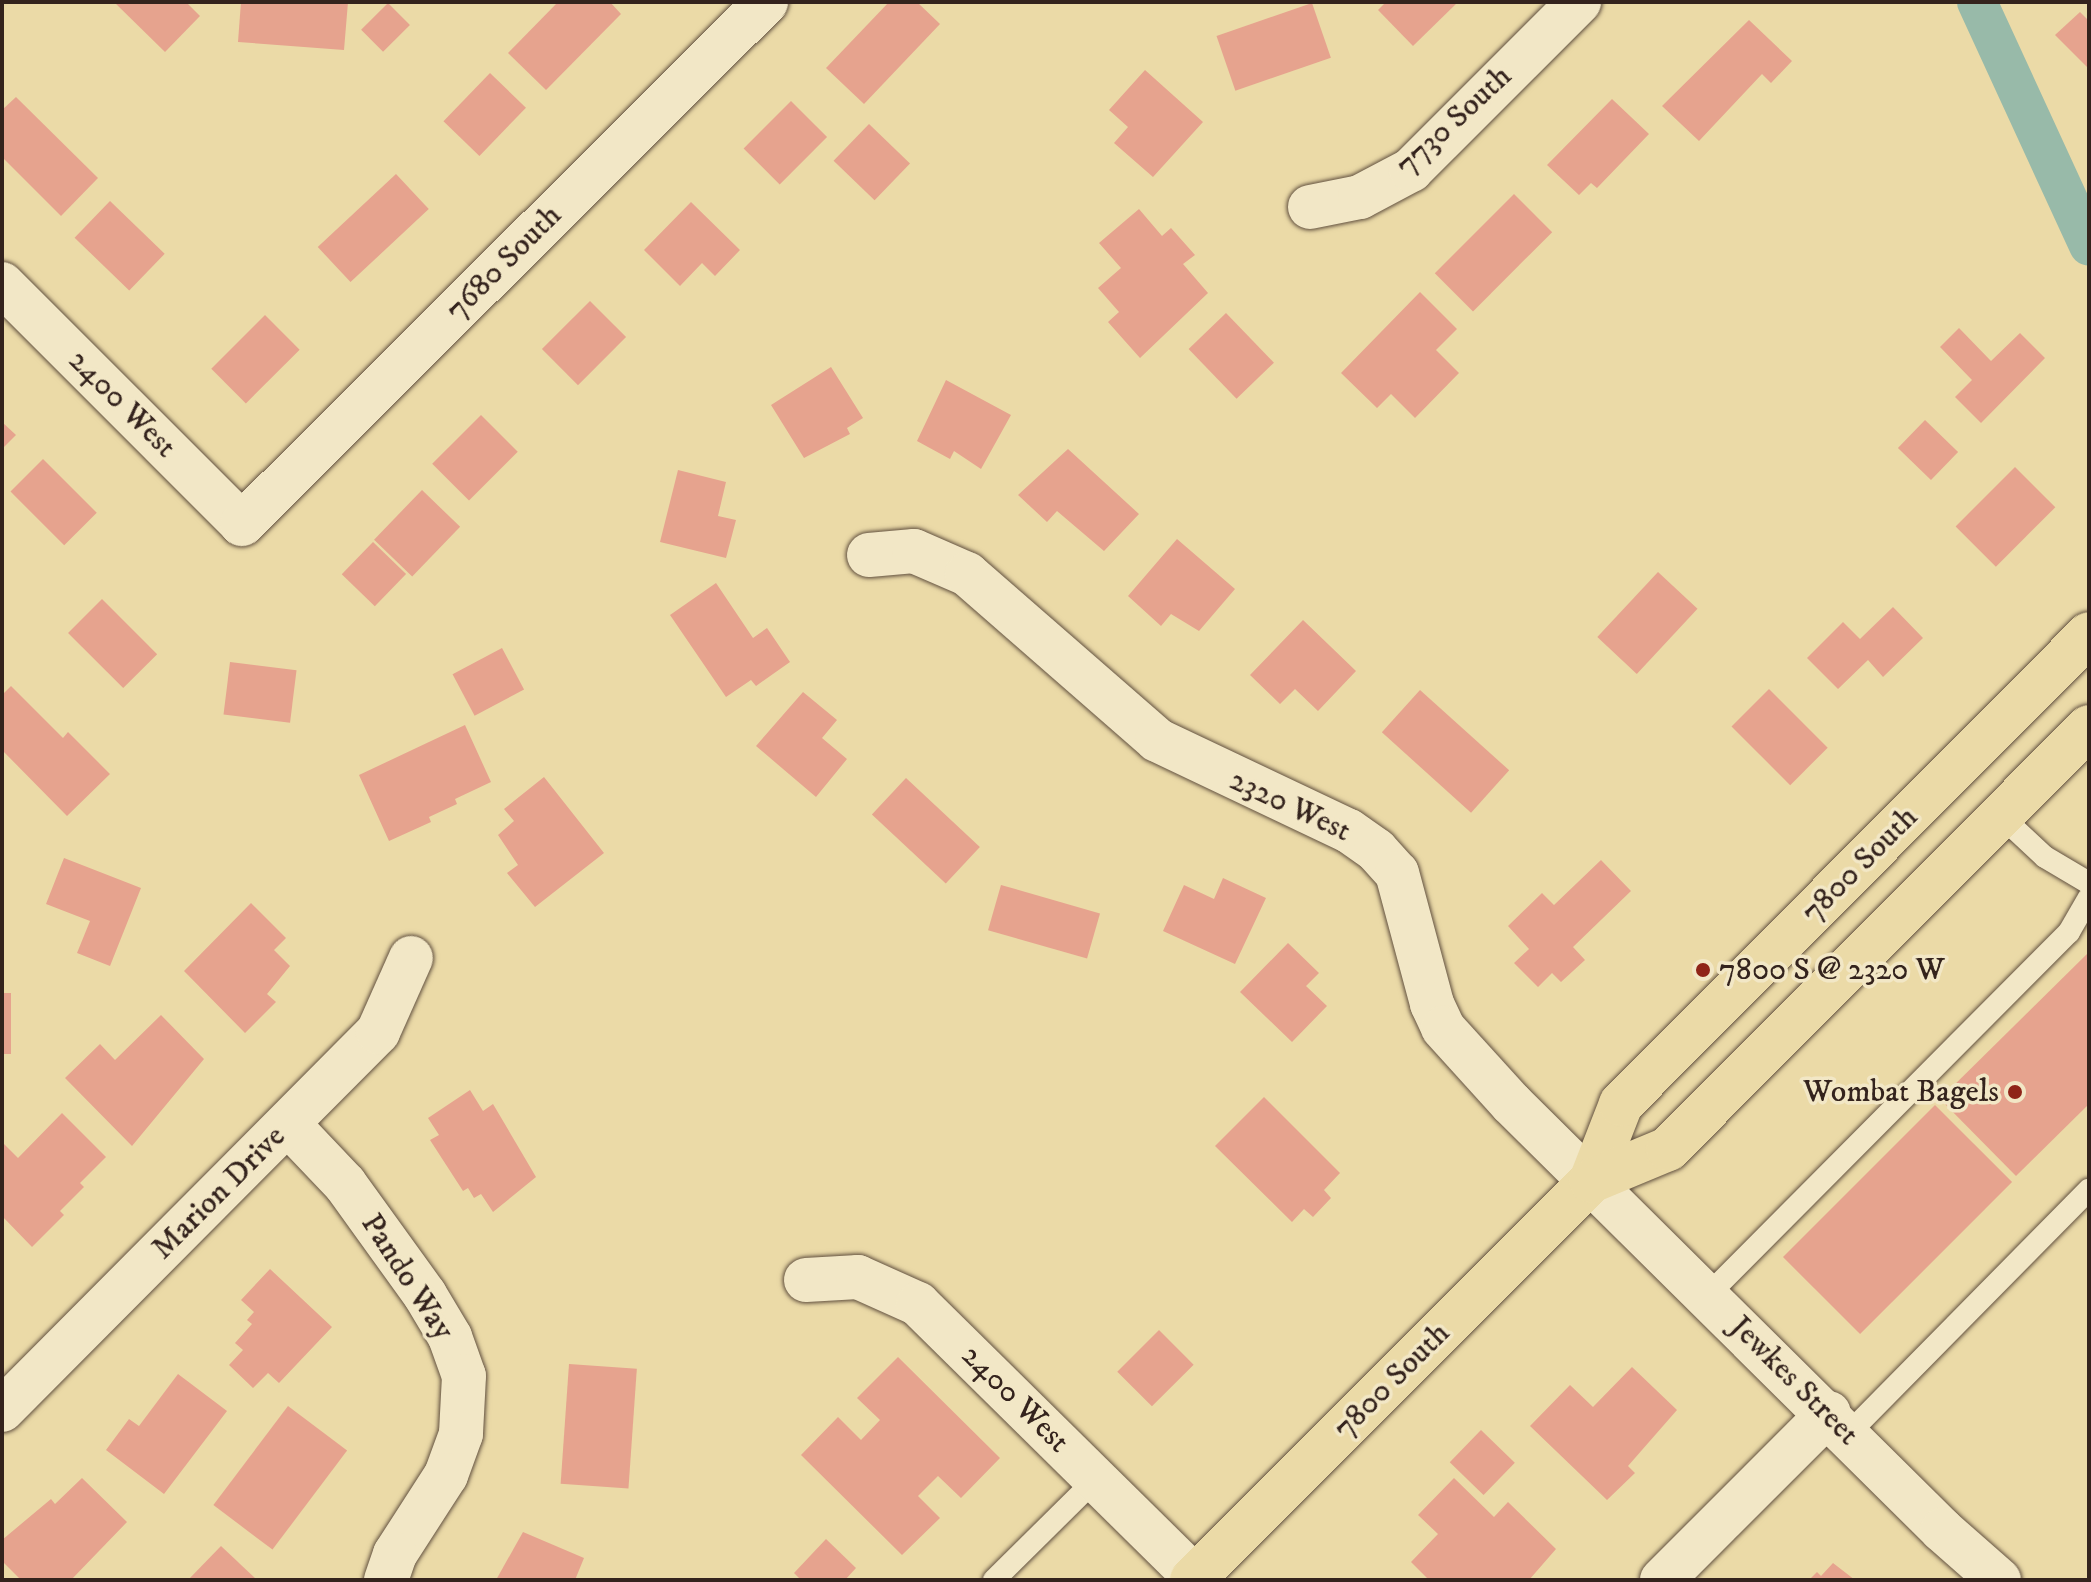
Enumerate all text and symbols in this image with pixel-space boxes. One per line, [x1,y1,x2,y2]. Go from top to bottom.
street label: 7730 South [1388,58,1520,184]
street label: 7680 South [438,197,570,329]
street label: 2400 West [60,342,184,466]
street label: 2320 West [1223,761,1357,851]
street label: 7800 South [1794,799,1926,931]
place label: 7800 S @ 2320 W [1719,951,1945,989]
marker: 7800 S @ 2320 W [1694,961,1712,979]
place label: Wombat Bagels [1803,1073,1999,1111]
marker: Wombat Bagels [2006,1083,2024,1101]
street label: Marion Drive [144,1118,294,1268]
street label: Pando Way [352,1206,462,1348]
street label: Jewkes Street [1721,1308,1867,1454]
street label: 7800 South [1326,1315,1458,1447]
street label: 2400 West [953,1337,1077,1461]

